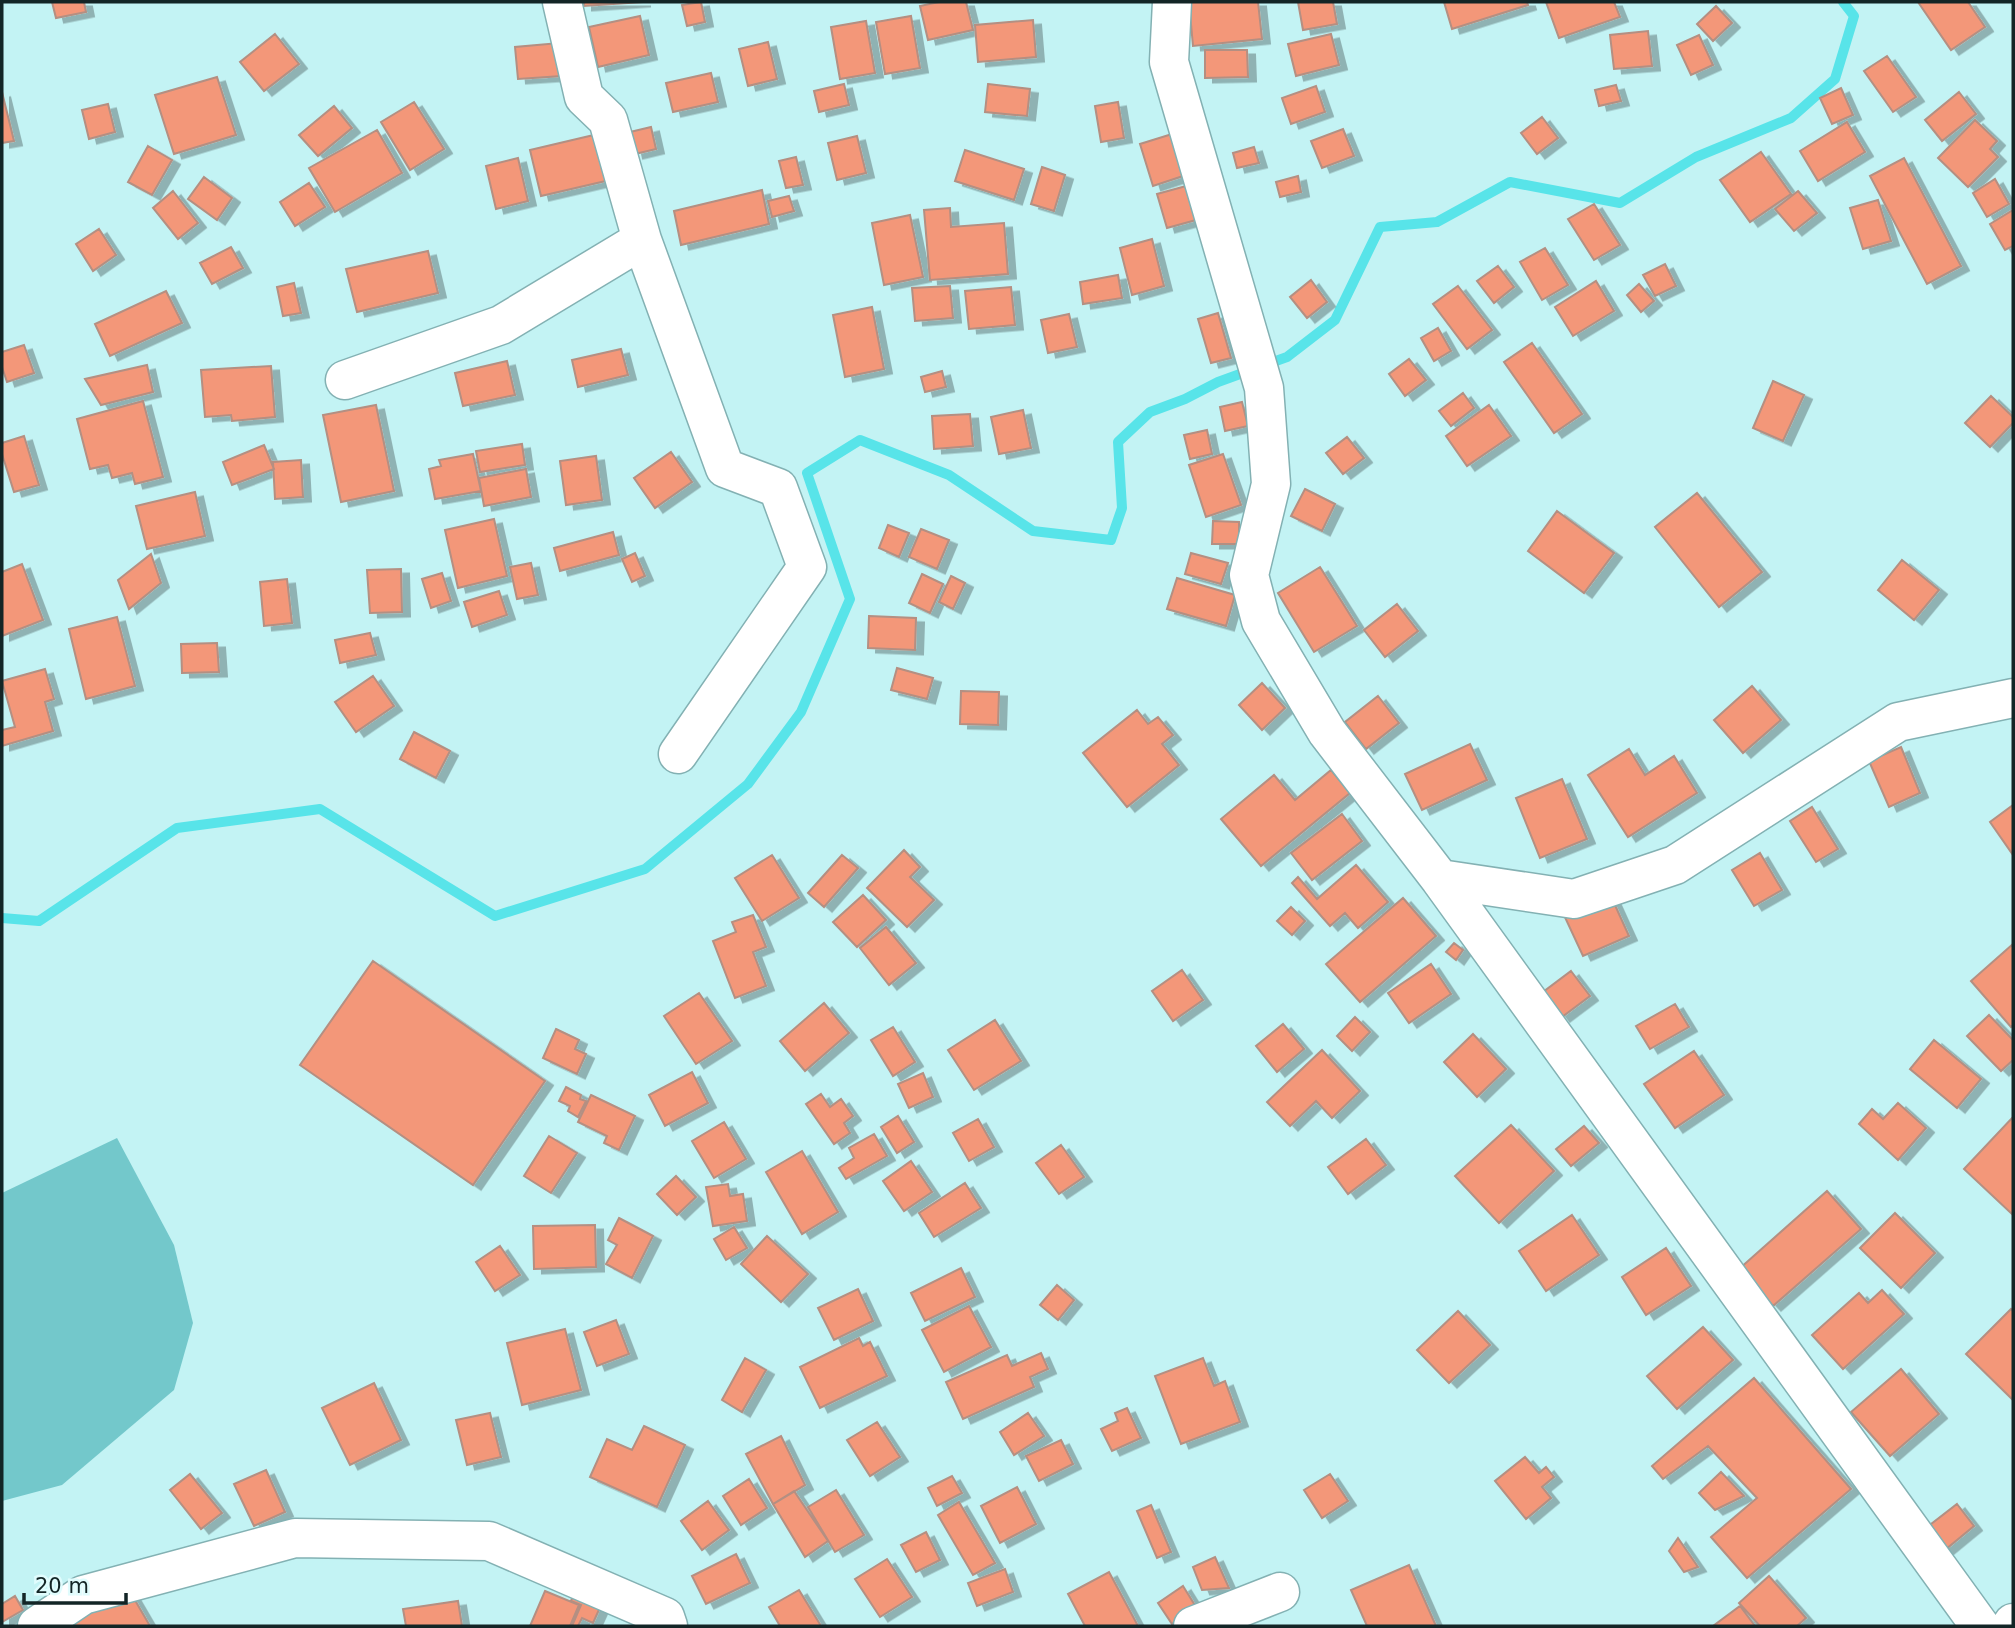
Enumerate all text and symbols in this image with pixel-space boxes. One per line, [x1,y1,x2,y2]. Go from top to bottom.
scale bar [24,1562,126,1606]
text: 20 m [35,1574,89,1598]

